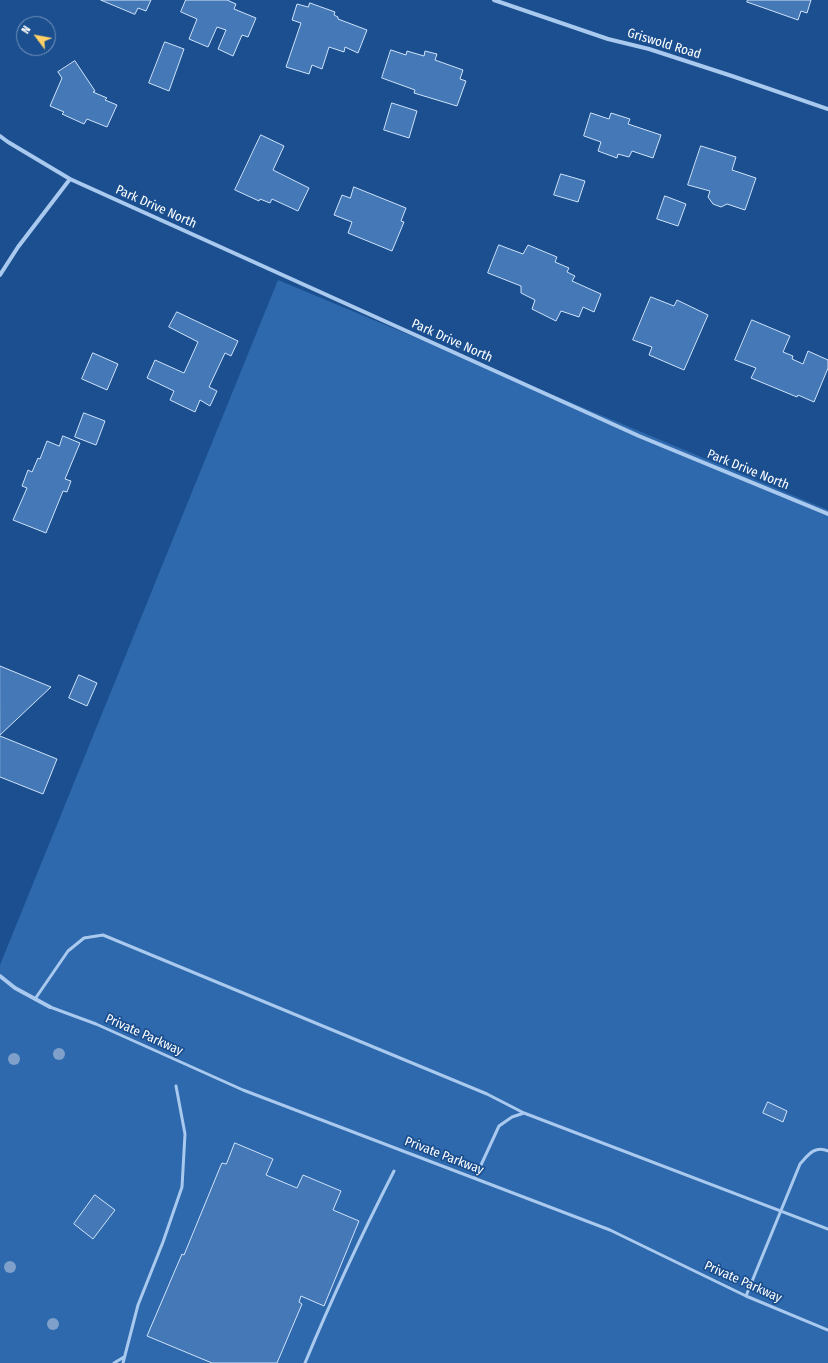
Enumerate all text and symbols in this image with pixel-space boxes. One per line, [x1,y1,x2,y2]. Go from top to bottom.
north arrow [16,16,56,56]
text: N [19,24,34,36]
street label: Griswold Road [625,25,703,63]
street label: Park Drive North [113,182,199,232]
street label: Park Drive North [409,316,495,366]
street label: Park Drive North [705,446,791,494]
street label: Private Parkway [103,1011,185,1059]
street label: Private Parkway [402,1134,486,1178]
street label: Private Parkway [702,1258,784,1306]

